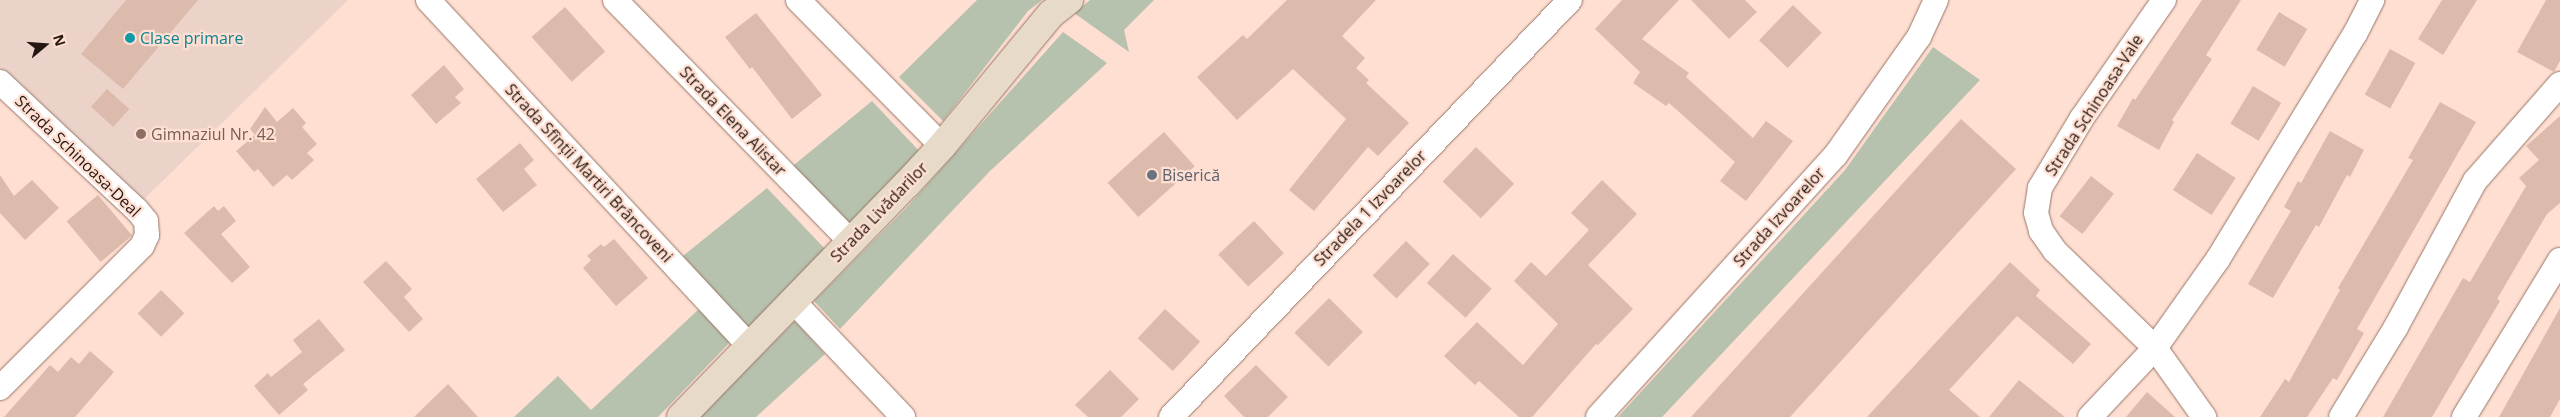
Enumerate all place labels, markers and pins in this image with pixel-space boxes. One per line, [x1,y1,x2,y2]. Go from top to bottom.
place label: Clase primare [140,28,243,48]
marker: Clase primare [124,32,136,44]
place label: Gimnaziul Nr. 42 [151,124,275,144]
marker: Gimnaziul Nr. 42 [135,128,147,140]
place label: Biserică [1162,165,1220,185]
marker: Biserică [1146,169,1158,181]

